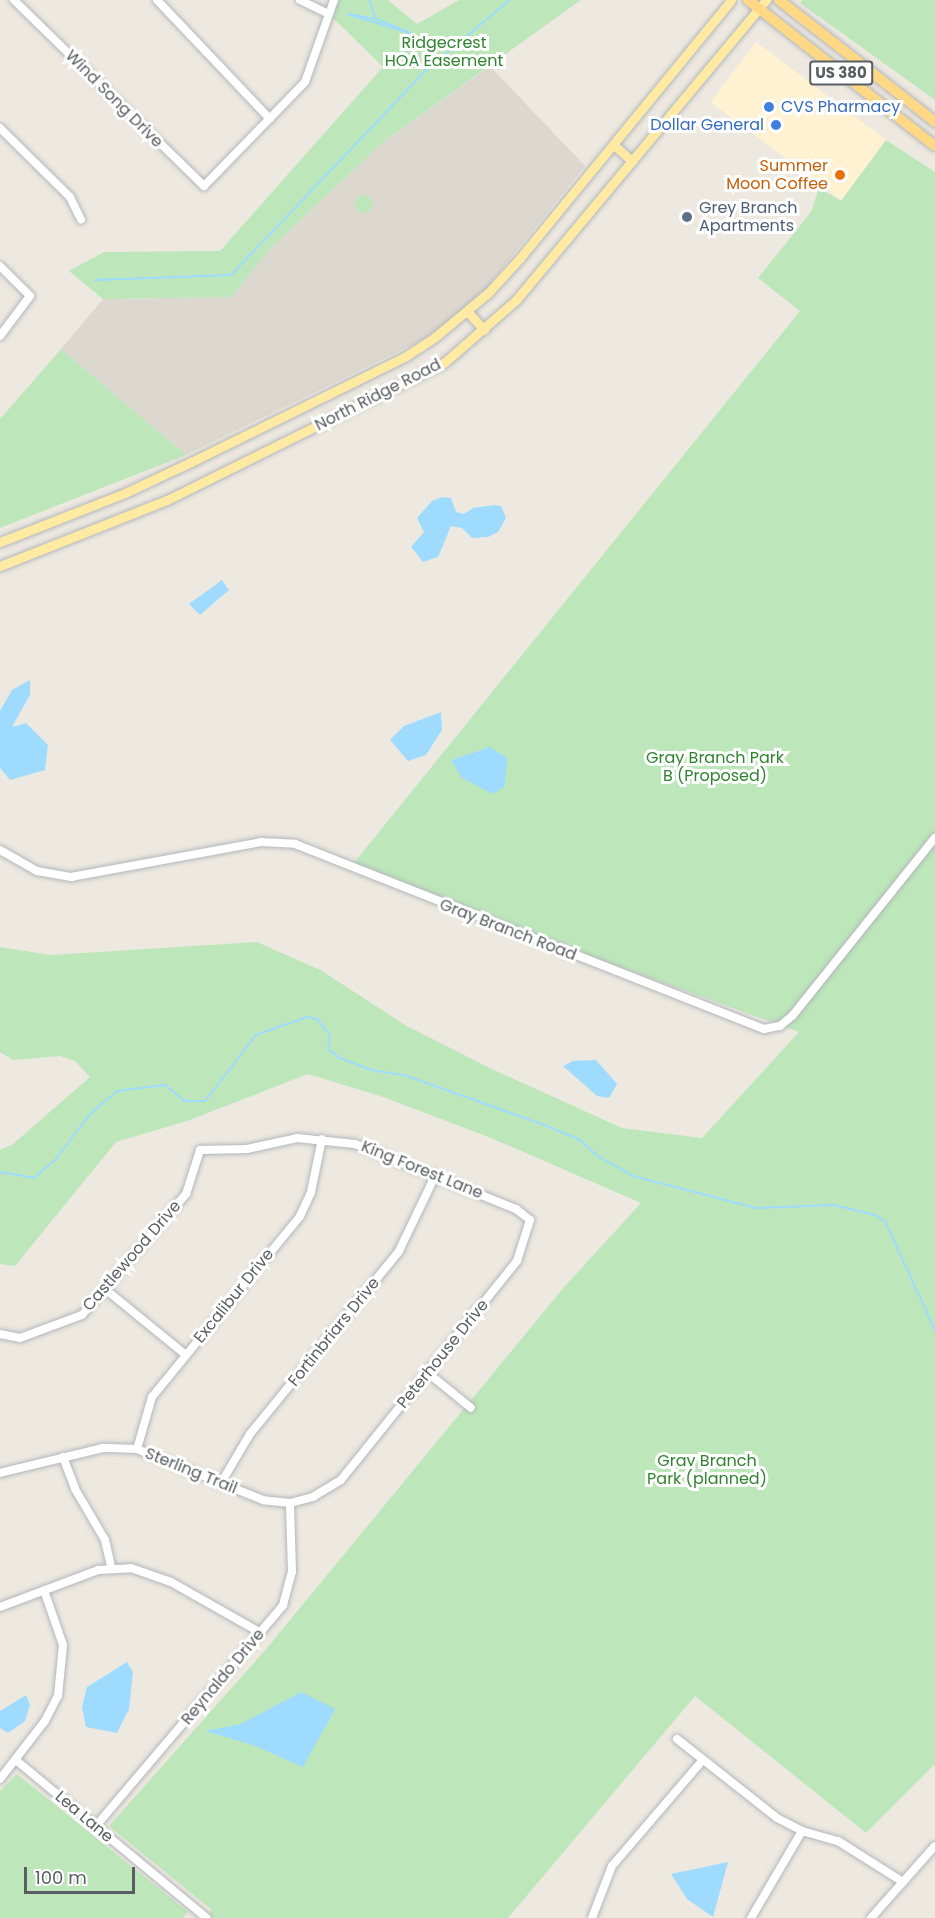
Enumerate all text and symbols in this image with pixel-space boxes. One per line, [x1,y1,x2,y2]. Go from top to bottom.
park label: Ridgecrest HOA Easement [385,33,503,71]
street label: Wind Song Drive [61,46,167,152]
road number: US 380 [808,61,874,85]
place label: CVS Pharmacy [781,97,900,117]
marker: CVS Pharmacy [762,100,776,114]
place label: Dollar General [650,115,764,135]
marker: Dollar General [769,118,783,132]
place label: Summer Moon Coffee [726,156,828,194]
marker: Summer Moon Coffee [833,168,847,182]
place label: Grey Branch Apartments [699,198,797,236]
marker: Grey Branch Apartments [680,210,694,224]
street label: North Ridge Road [312,355,444,435]
park label: Gray Branch Park B (Proposed) [646,748,784,786]
street label: Gray Branch Road [437,895,579,965]
street label: King Forest Lane [358,1137,486,1203]
street label: Castlewood Drive [79,1197,185,1315]
street label: Excalibur Drive [190,1245,278,1347]
street label: Fortinbriars Drive [284,1274,384,1390]
street label: Peterhouse Drive [393,1296,493,1412]
street label: Sterling Trail [142,1444,240,1498]
park label: Gray Branch Park (planned) [647,1451,767,1489]
street label: Reynaldo Drive [177,1625,269,1729]
street label: Lea Lane [51,1787,117,1847]
scale bar [27,1855,138,1893]
text: 100 m [35,1865,87,1890]

